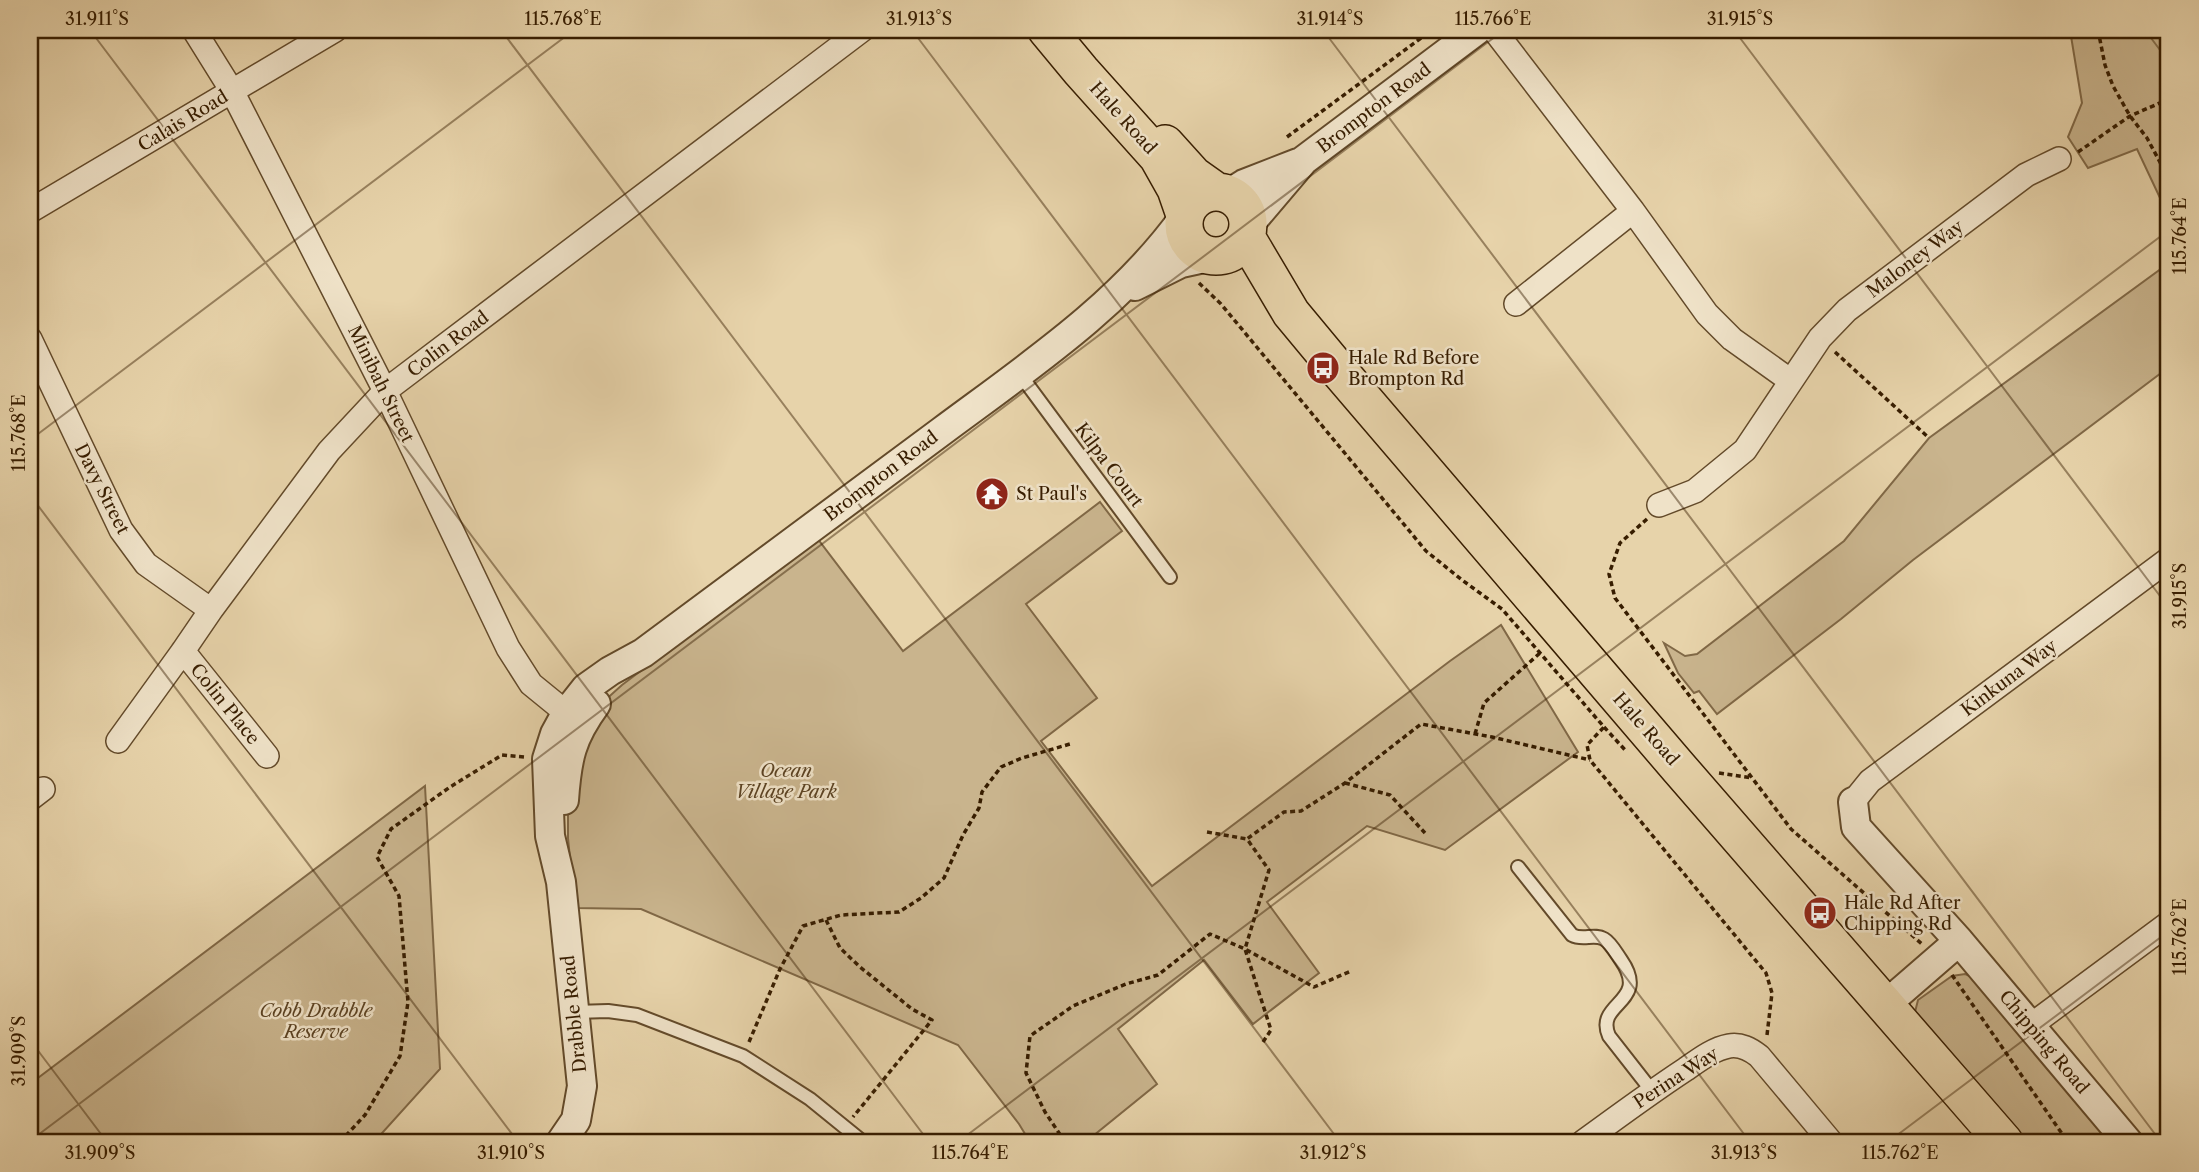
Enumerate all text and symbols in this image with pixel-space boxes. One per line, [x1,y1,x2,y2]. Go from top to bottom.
text: 31.911°S [65,8,129,30]
text: 115.768°E [524,8,602,30]
text: 31.913°S [886,8,952,30]
text: 31.914°S [1297,8,1363,30]
text: 115.766°E [1454,8,1532,30]
text: 31.915°S [1707,8,1773,30]
street label: Brompton Road [1313,58,1435,158]
street label: Hale Road [1085,77,1161,159]
street label: Calais Road [134,86,232,156]
text: 115.764°E [2169,197,2191,275]
street label: Maloney Way [1862,215,1969,303]
street label: Colin Road [403,306,493,382]
street label: Minibah Street [343,322,419,447]
place label: Hale Rd Before Brompton Rd [1348,347,1479,390]
bus stop icon: Hale Rd Before Brompton Rd [1304,349,1342,387]
text: 115.768°E [8,394,30,472]
street label: Kilpa Court [1070,418,1148,512]
street label: Brompton Road [820,426,942,526]
street label: Davy Street [70,440,134,538]
temple icon: St Paul's [973,475,1011,513]
place label: St Paul's [1016,483,1087,505]
text: 31.915°S [2169,563,2191,629]
street label: Kinkuna Way [1957,634,2062,721]
street label: Colin Place [186,659,264,749]
street label: Hale Road [1608,688,1684,770]
park label: Ocean Village Park [735,760,837,803]
place label: Hale Rd After Chipping Rd [1844,892,1961,935]
bus stop icon: Hale Rd After Chipping Rd [1801,894,1839,932]
text: 115.762°E [2169,898,2191,976]
street label: Drabble Road [557,954,591,1074]
street label: Chipping Road [1994,986,2094,1098]
park label: Cobb Drabble Reserve [260,1000,374,1043]
text: 31.909°S [8,1016,30,1087]
street label: Perina Way [1630,1042,1723,1113]
text: 31.909°S [65,1142,136,1164]
text: 31.910°S [477,1142,545,1164]
text: 115.764°E [931,1142,1009,1164]
text: 31.912°S [1300,1142,1366,1164]
text: 31.913°S [1711,1142,1777,1164]
text: 115.762°E [1861,1142,1939,1164]

